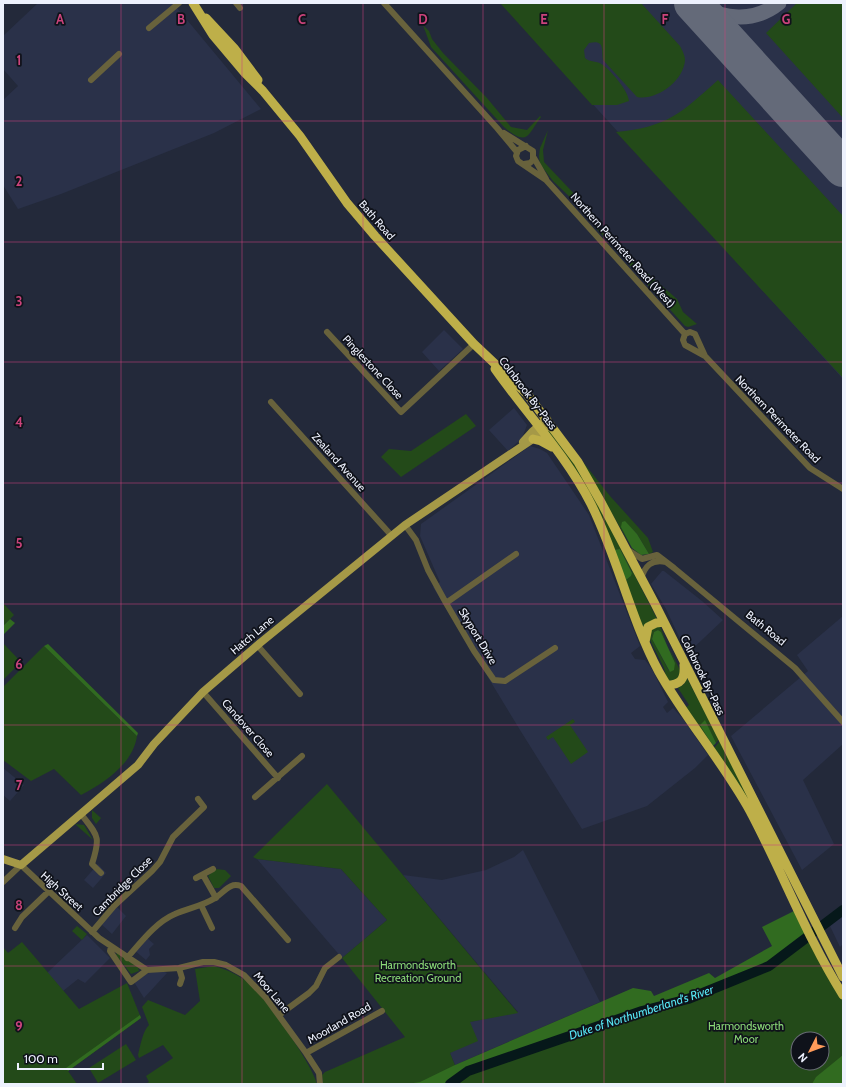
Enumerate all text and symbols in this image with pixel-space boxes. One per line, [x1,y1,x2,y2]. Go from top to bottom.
text: A [56,11,65,27]
text: B [177,11,185,27]
text: C [298,11,306,27]
text: D [418,11,428,27]
text: E [540,11,548,27]
text: F [662,11,669,27]
text: G [782,11,791,27]
text: 1 [17,52,21,68]
text: 2 [16,173,23,189]
street label: Northern Perimeter Road (West) [568,190,678,310]
street label: Bath Road [356,197,398,243]
text: 3 [15,293,23,309]
street label: Pinglestone Close [340,332,406,402]
street label: Colnbrook By-Pass [496,354,560,432]
street label: Northern Perimeter Road [733,372,823,466]
text: 4 [15,414,23,430]
street label: Zealand Avenue [309,430,369,494]
text: 5 [16,535,23,551]
street label: Skyport Drive [456,605,501,667]
street label: Bath Road [743,608,789,648]
street label: Hatch Lane [227,613,277,657]
street label: Colnbrook By-Pass [678,633,729,718]
text: 6 [15,656,23,672]
street label: Candover Close [219,696,277,760]
text: 7 [16,777,23,793]
street label: Cambridge Close [89,853,155,919]
street label: High Street [38,868,86,914]
text: 8 [15,897,23,913]
park label: Harmondsworth Recreation Ground [375,958,461,985]
street label: Moor Lane [251,969,293,1016]
water label: Duke of Northumberland's River [567,981,716,1042]
street label: Moorland Road [305,999,373,1047]
text: 9 [15,1018,23,1034]
park label: Harmondsworth Moor [708,1019,784,1046]
north arrow [790,1031,830,1071]
scale bar [18,1045,103,1071]
text: N [795,1050,810,1065]
text: 100 m [24,1051,58,1066]

